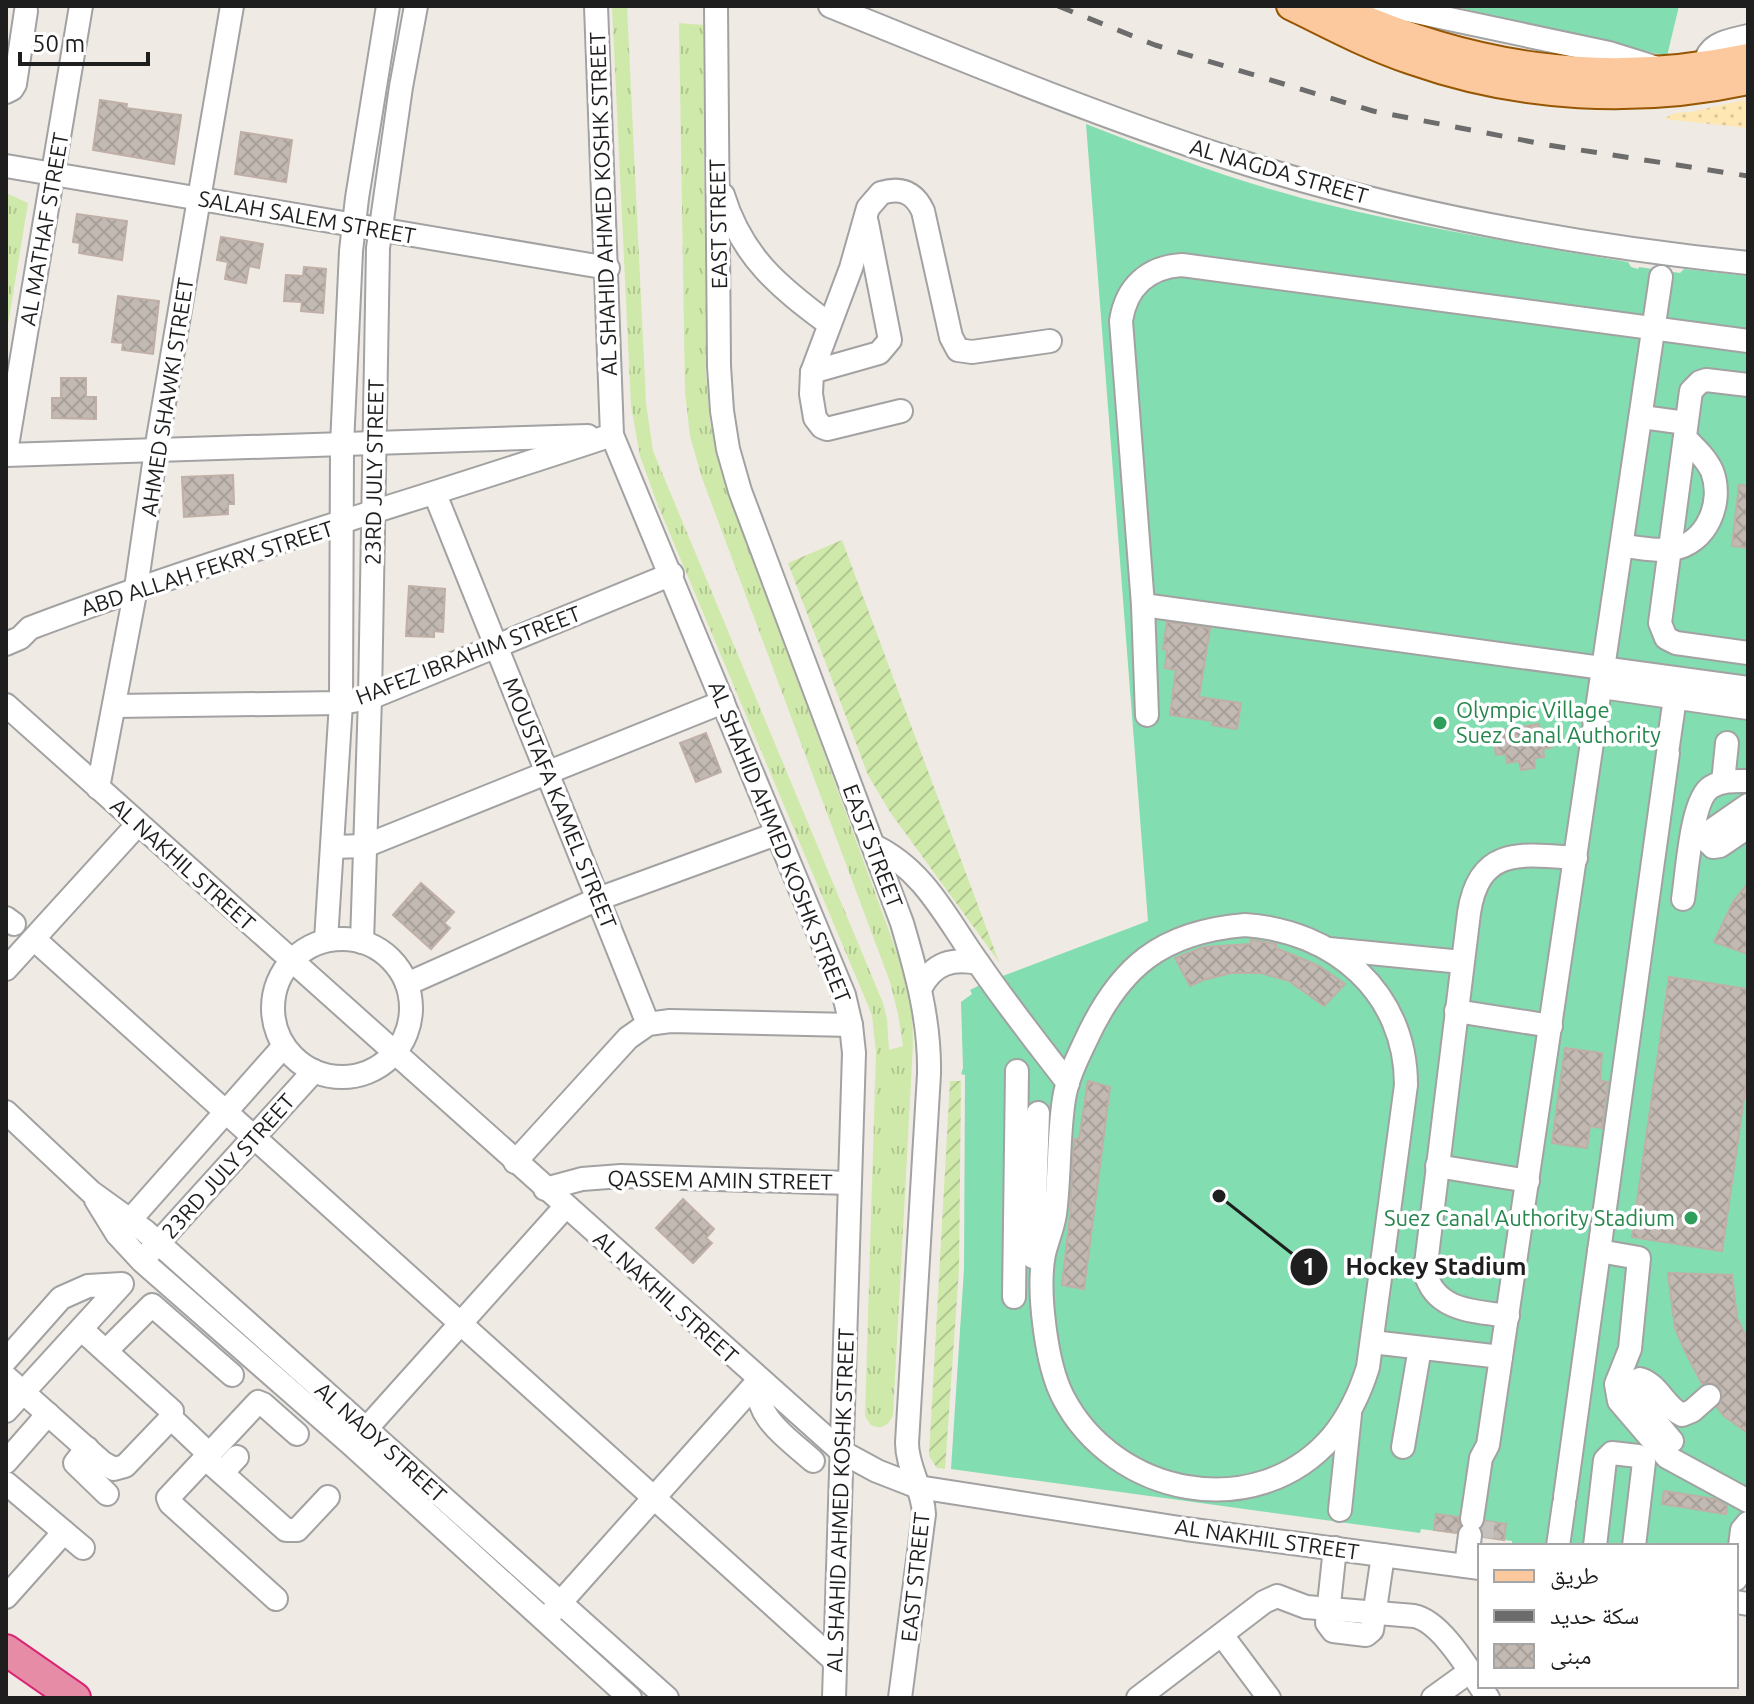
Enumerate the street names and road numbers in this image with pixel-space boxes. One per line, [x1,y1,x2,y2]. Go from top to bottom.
street label: AL SHAHID AHMED KOSHK STREET [584,31,621,377]
street label: AL MATHAF STREET [14,130,73,327]
street label: AL NAGDA STREET [1187,133,1371,208]
street label: EAST STREET [704,159,731,289]
street label: SALAH SALEM STREET [196,185,418,248]
street label: AHMED SHAWKI STREET [135,276,198,518]
street label: 23RD JULY STREET [359,379,388,565]
street label: ABD ALLAH FEKRY STREET [78,515,336,620]
street label: HAFEZ IBRAHIM STREET [352,600,584,709]
street label: MOUSTAFA KAMEL STREET [499,674,622,932]
street label: AL SHAHID AHMED KOSHK STREET [704,677,857,1006]
street label: EAST STREET [838,780,909,911]
street label: AL NAKHIL STREET [106,792,261,935]
street label: 23RD JULY STREET [156,1088,299,1243]
street label: QASSEM AMIN STREET [607,1165,833,1194]
street label: AL NAKHIL STREET [589,1225,744,1368]
street label: AL SHAHID AHMED KOSHK STREET [821,1327,858,1673]
street label: AL NADY STREET [311,1376,452,1507]
street label: EAST STREET [895,1511,934,1643]
street label: AL NAKHIL STREET [1173,1513,1361,1564]

